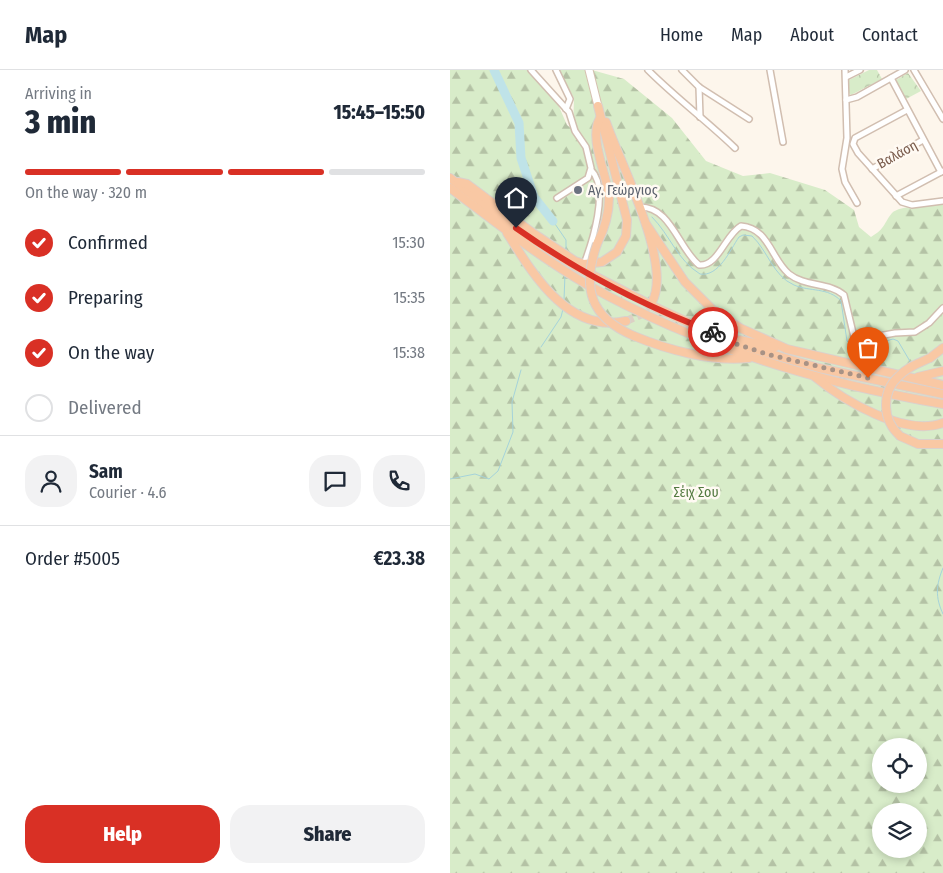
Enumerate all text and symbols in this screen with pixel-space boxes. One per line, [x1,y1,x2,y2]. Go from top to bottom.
text: Map [25,21,67,49]
text: Home [660,24,703,46]
text: Map [731,24,762,46]
text: About [790,24,834,46]
text: Contact [862,24,918,46]
text: Arriving in [25,84,92,103]
text: 15:45–15:50 [334,101,425,124]
text: 3 min [25,103,96,141]
street label: Βαλάση [874,136,920,172]
pin [495,177,537,228]
place label: Αγ. Γεώργιος [588,182,658,199]
text: On the way · 320 m [25,183,147,202]
icon: home [502,184,530,212]
marker: Αγ. Γεώργιος [572,184,584,196]
icon: check [25,229,53,257]
text: Confirmed [68,231,148,254]
text: 15:30 [392,233,425,252]
icon: check [25,284,53,312]
text: Preparing [68,286,143,309]
text: 15:35 [393,288,425,307]
courier [688,307,738,357]
icon: bike [699,318,727,346]
pin [847,327,889,378]
icon: bag [854,334,882,362]
icon: check [25,339,53,367]
text: On the way [68,341,154,364]
text: 15:38 [393,343,425,362]
text: Delivered [68,396,142,419]
button: person [25,455,77,507]
button: chat [309,455,361,507]
button: phone [373,455,425,507]
text: Sam [89,460,123,483]
text: Courier · 4.6 [89,483,167,502]
park label: Σέιχ Σου [673,484,719,501]
text: Order #5005 [25,547,120,570]
text: €23.38 [374,547,425,570]
map controls [872,738,927,858]
button: locate [872,738,927,793]
button: layers [872,803,927,858]
button: Help [25,805,220,863]
button: Share [230,805,425,863]

